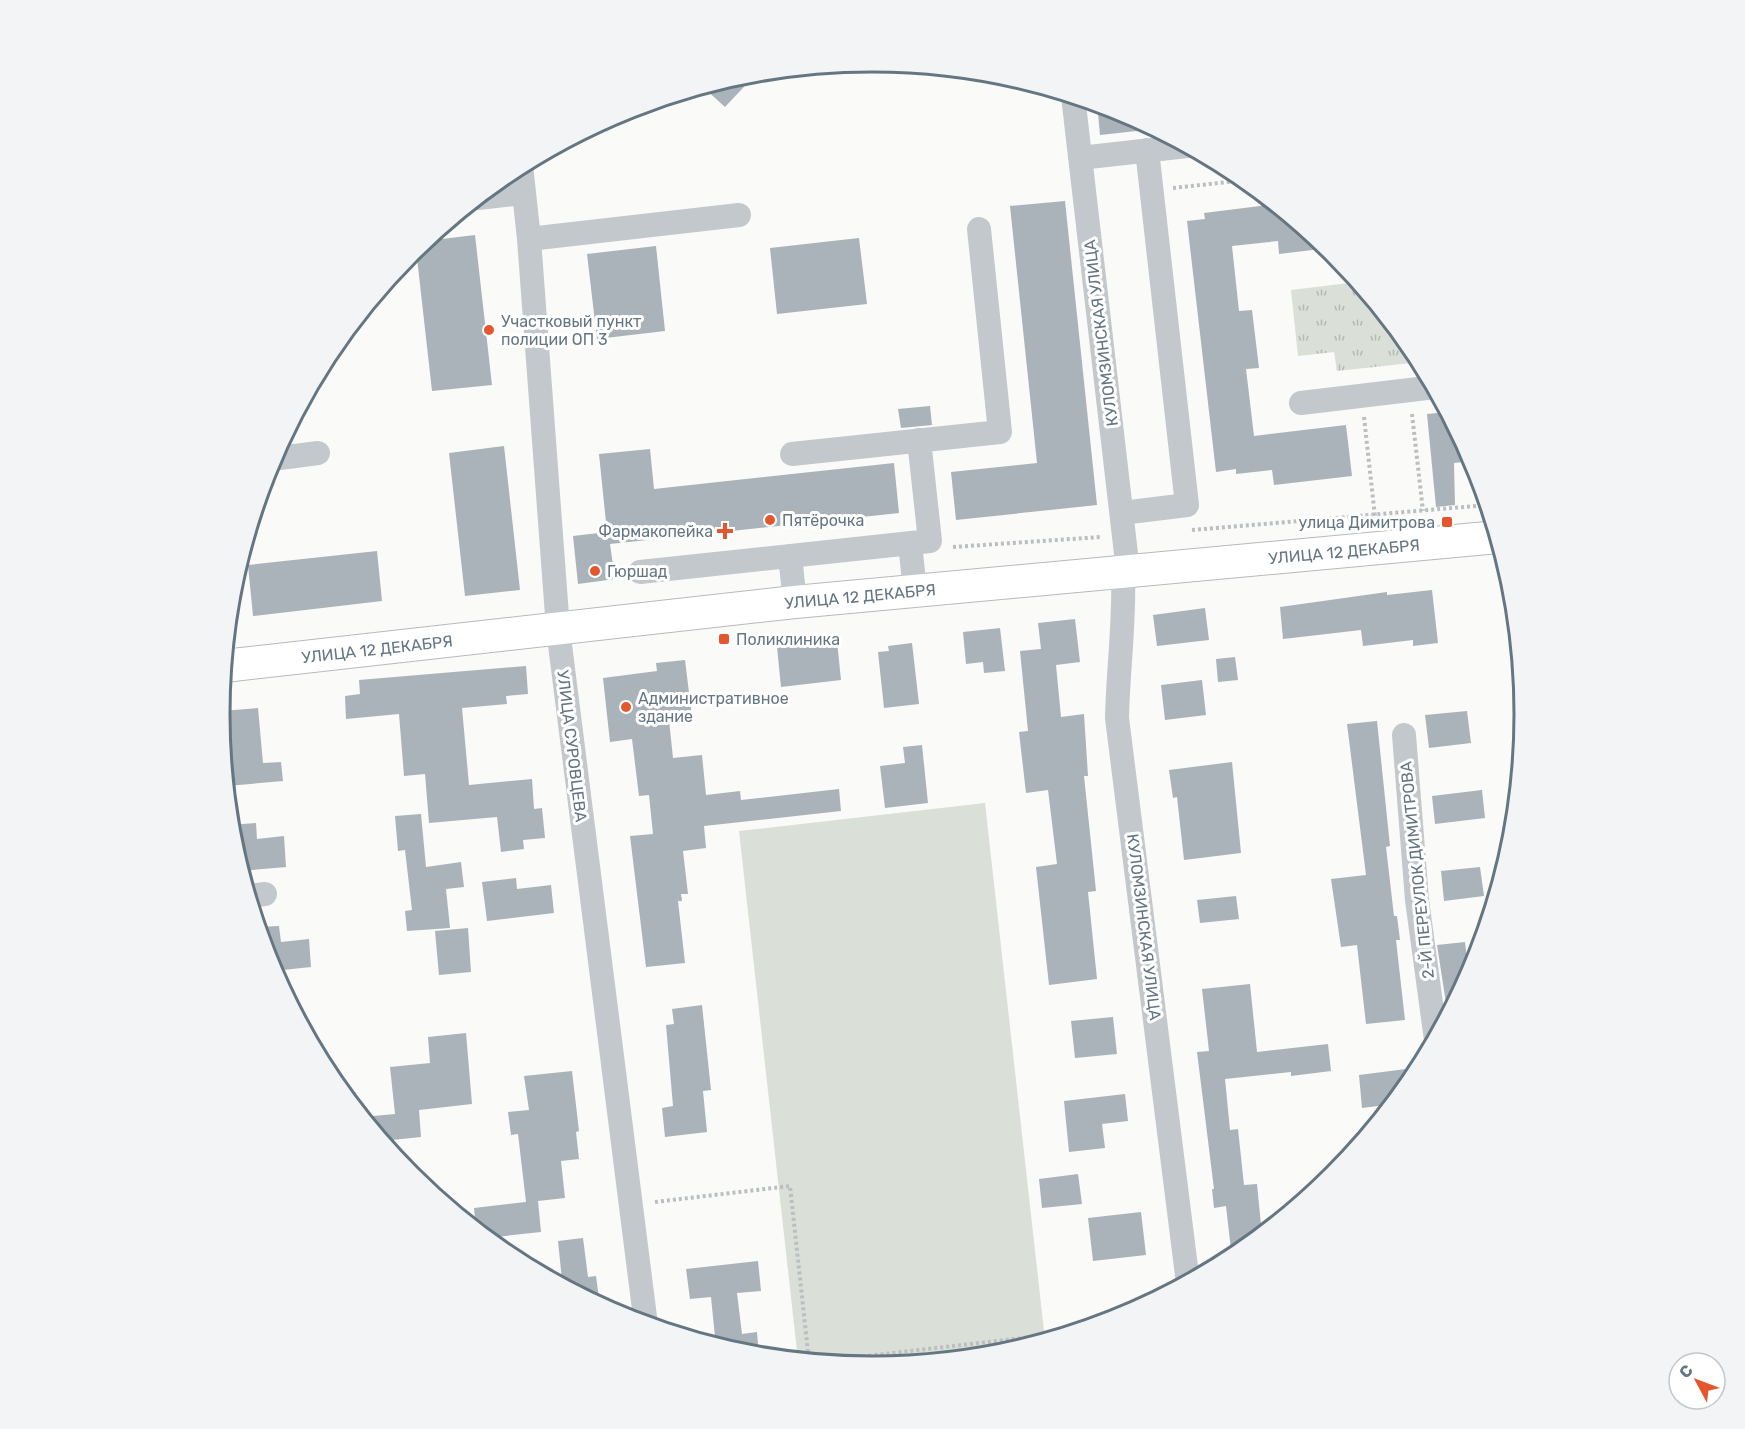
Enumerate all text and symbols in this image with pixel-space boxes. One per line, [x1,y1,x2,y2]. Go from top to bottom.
street label: КУЛОМЗИНСКАЯ УЛИЦА [1080,238,1122,427]
place label: Участковый пункт полиции ОП 3 [501,312,641,349]
marker: Участковый пункт полиции ОП 3 [482,323,496,337]
place label: Пятёрочка [782,511,864,530]
marker: Пятёрочка [763,513,777,527]
place label: улица Димитрова [1299,513,1435,532]
marker: улица Димитрова [1440,515,1454,529]
place label: Фармакопейка [598,522,713,541]
marker: Фармакопейка [718,524,732,538]
street label: УЛИЦА 12 ДЕКАБРЯ [1268,535,1421,568]
place label: Гюршад [607,562,668,581]
marker: Гюршад [588,564,602,578]
street label: УЛИЦА 12 ДЕКАБРЯ [784,580,937,613]
place label: Поликлиника [736,630,840,649]
street label: УЛИЦА 12 ДЕКАБРЯ [301,631,454,667]
marker: Поликлиника [717,632,731,646]
street label: УЛИЦА СУРОВЦЕВА [553,669,591,823]
place label: Административное здание [638,689,789,726]
marker: Административное здание [619,700,633,714]
street label: 2-Й ПЕРЕУЛОК ДИМИТРОВА [1396,760,1438,980]
street label: КУЛОМЗИНСКАЯ УЛИЦА [1123,833,1165,1022]
north arrow [1667,1351,1727,1411]
text: С [1675,1361,1697,1382]

